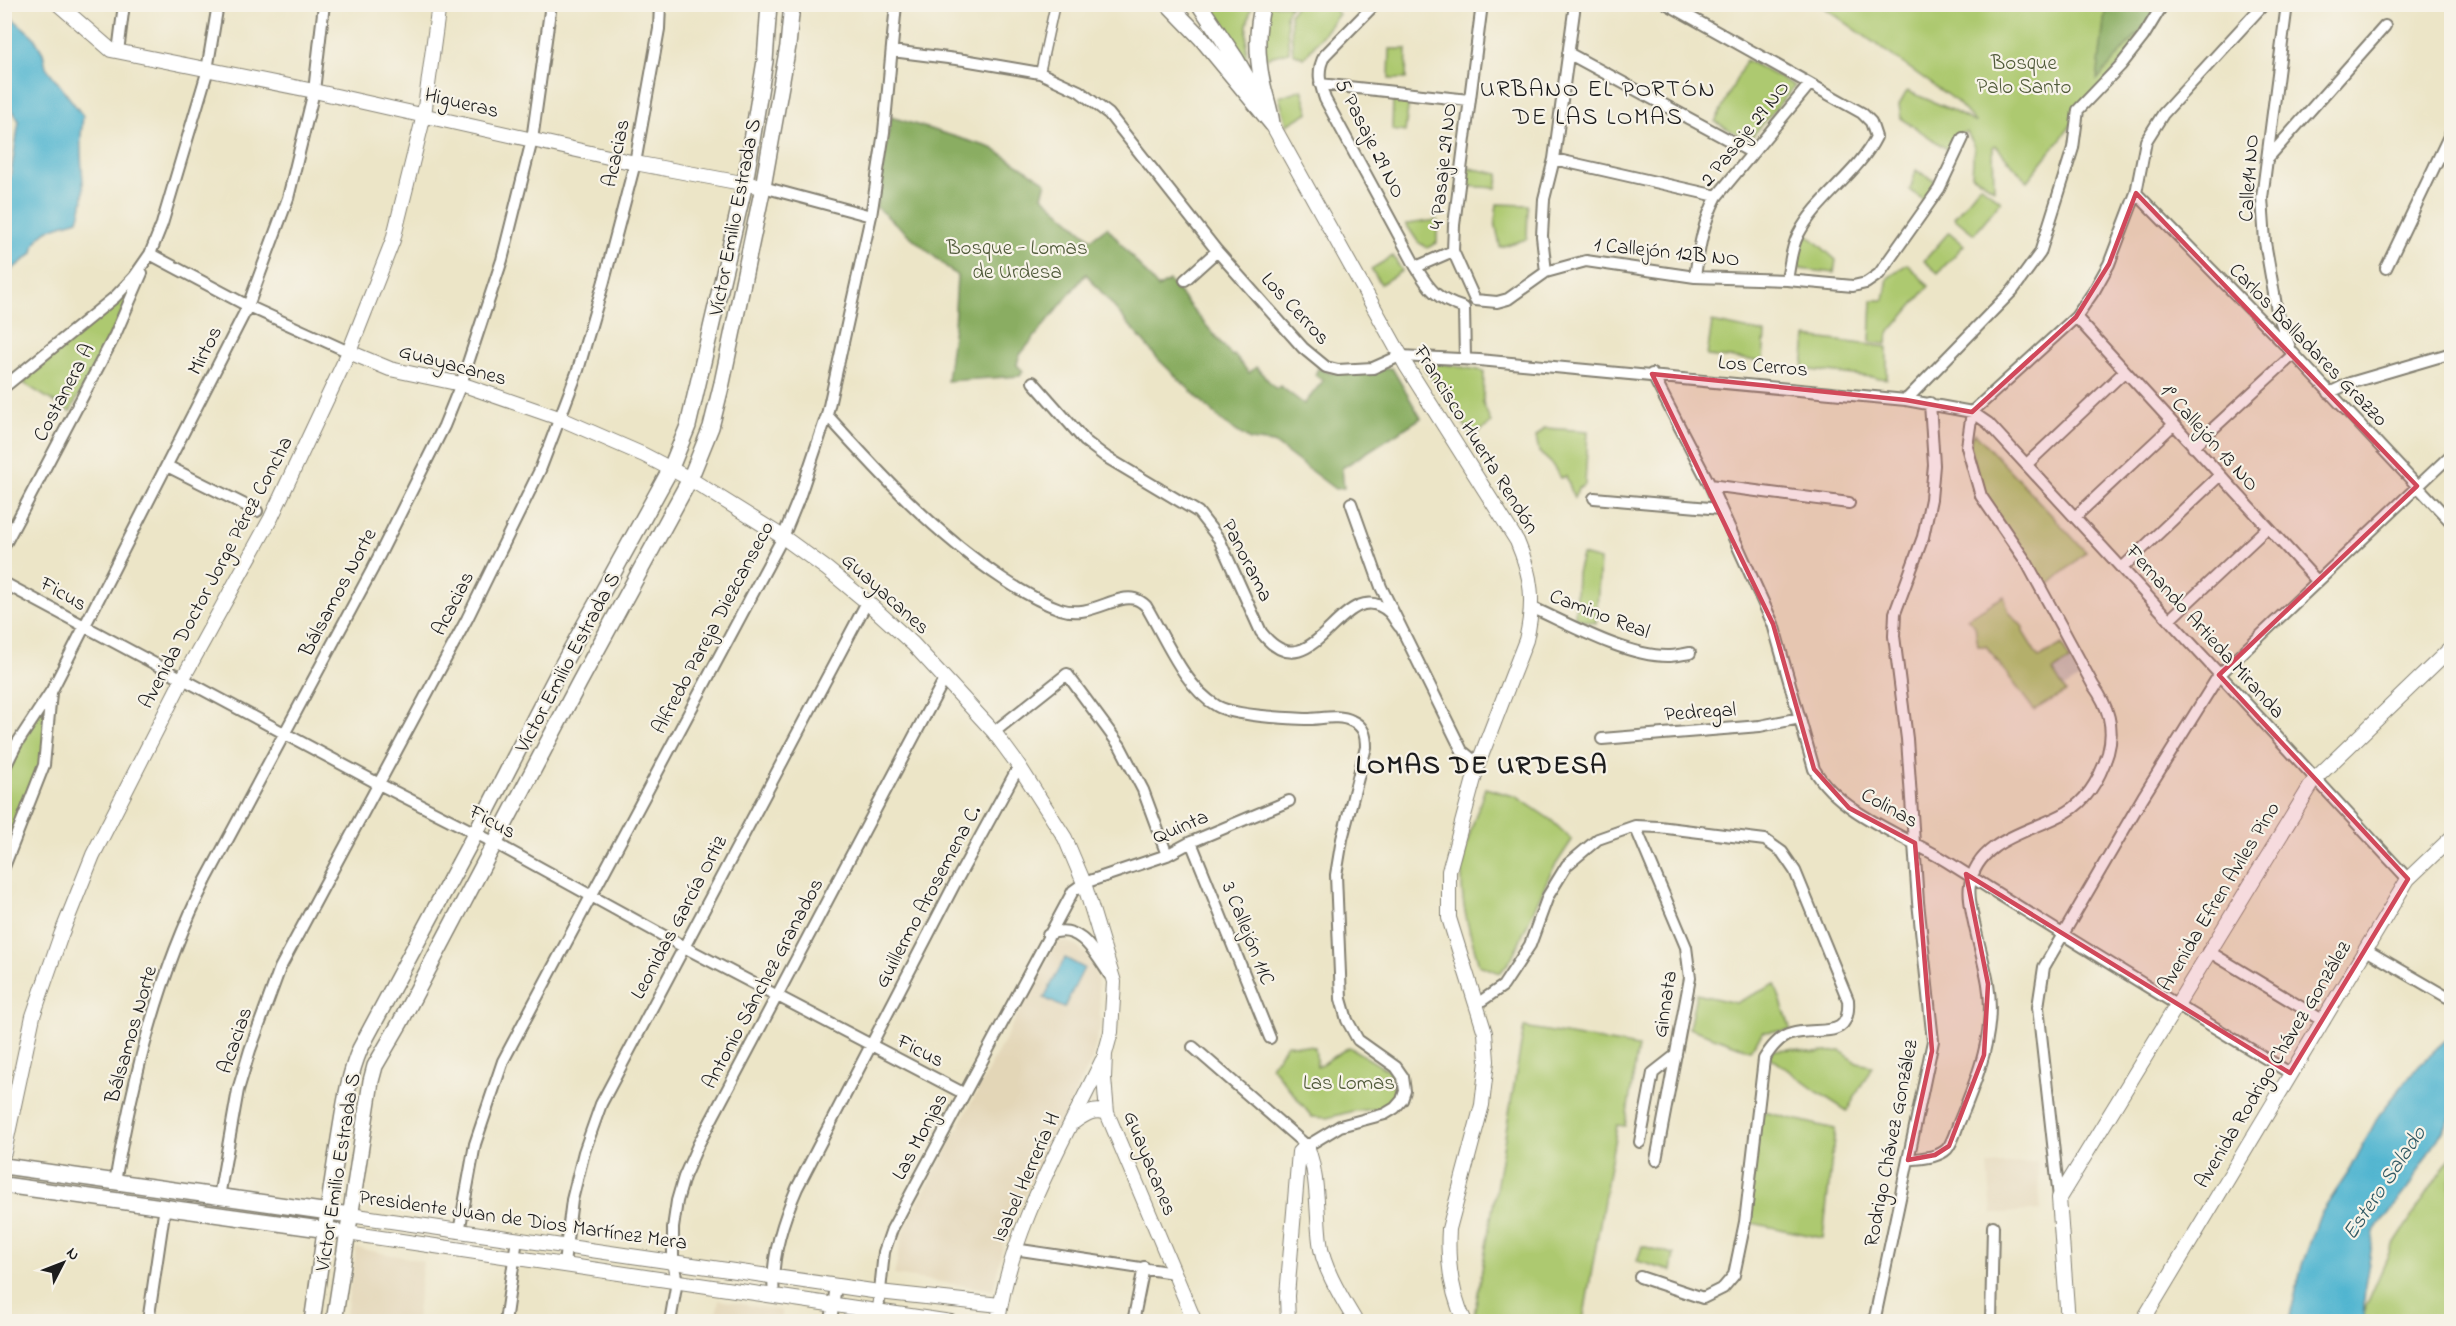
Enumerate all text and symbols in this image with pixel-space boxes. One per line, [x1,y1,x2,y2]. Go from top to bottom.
park label: Bosque Palo Santo [1976,49,2072,103]
district label: URBANO EL PORTÓN DE LAS LOMAS [1480,73,1716,136]
street label: 5 Pasaje 29 NO [1326,74,1412,204]
street label: 2 Pasaje 29 NO [1693,75,1798,194]
street label: Higueras [421,81,502,129]
street label: 4 Pasaje 29 NO [1422,101,1466,231]
street label: Víctor Emilio Estrada S [702,116,770,320]
street label: Acacias [595,117,639,190]
street label: Calle14 NO [2232,133,2268,223]
street label: 1 Callejón 12B NO [1592,230,1741,276]
park label: Bosque - Lomas de Urdesa [945,234,1088,288]
street label: Carlos Balladares Grazzo [2221,256,2394,434]
street label: Los Cerros [1253,266,1336,353]
street label: Mirtos [181,321,231,381]
street label: Guayacanes [395,337,510,397]
street label: Costanera A [26,339,103,447]
street label: Francisco Huerta Rendón [1404,339,1546,540]
street label: Los Cerros [1717,348,1809,386]
street label: 1° Callejón 13 NO [2152,378,2265,499]
street label: Avenida Doctor Jorge Pérez Concha [132,431,303,715]
street label: Panorama [1213,514,1280,607]
street label: Alfredo Pareja Diezcanseco [645,516,783,740]
street label: Bálsamos Norte [292,523,386,663]
street label: Fernando Artieda Miranda [2117,538,2291,726]
street label: Guayacanes [832,546,936,644]
street label: Acacias [425,566,483,641]
street label: Víctor Emilio Estrada S [508,567,629,759]
street label: Ficus [33,569,92,620]
street label: Camino Real [1545,582,1654,648]
street label: Pedregal [1663,696,1737,732]
district label: LOMAS DE URDESA [1356,747,1608,786]
street label: Colinas [1855,781,1923,837]
street label: Avenida Efren Aviles Pino [2151,796,2288,998]
street label: Ficus [462,797,521,848]
street label: Guillermo Arosemena C. [868,800,990,994]
street label: Quinta [1148,803,1213,853]
street label: Leonidas García Ortiz [624,830,736,1005]
street label: Antonio Sánchez Granados [695,873,832,1095]
street label: 3 Callejón 11C [1213,878,1281,990]
street label: Avenida Rodrigo Chávez González [2188,936,2361,1195]
street label: Bálsamos Norte [98,962,166,1108]
street label: Ginnata [1646,969,1686,1040]
street label: Acacias [211,1003,261,1078]
street label: Ficus [890,1027,949,1076]
street label: Rodrigo Chávez González [1857,1037,1929,1250]
park label: Las Lomas [1303,1069,1395,1099]
street label: Víctor Emilio Estrada S [308,1071,369,1275]
street label: Las Monjas [885,1088,956,1186]
street label: Guayacanes [1113,1107,1184,1221]
street label: Isabel Herrería H [985,1108,1069,1248]
water label: Estero Salado [2336,1119,2436,1247]
street label: Presidente Juan de Dios Martínez Mera [357,1183,689,1259]
north arrow [33,1233,93,1293]
text: N [60,1242,85,1266]

